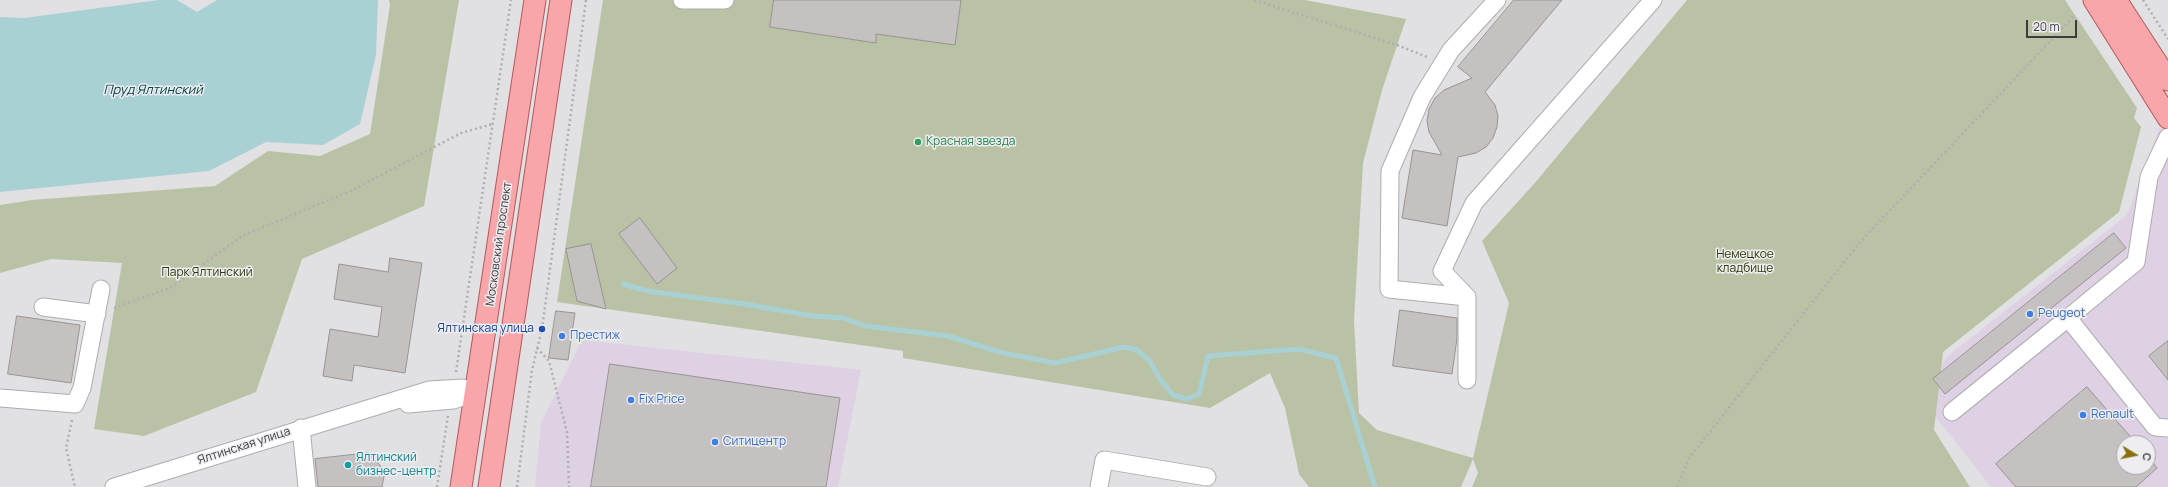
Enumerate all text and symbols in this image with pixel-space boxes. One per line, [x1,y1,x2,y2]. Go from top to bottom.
scale bar [2028,12,2079,38]
text: 20 m [2033,18,2060,35]
water label: Пруд Ялтинский [103,82,203,98]
place label: Красная звезда [926,135,1016,149]
marker: Красная звезда [913,137,923,147]
street label: Московский проспект [483,181,515,307]
park label: Немецкое кладбище [1716,248,1774,276]
park label: Парк Ялтинский [161,266,253,280]
place label: Peugeot [2038,307,2085,321]
marker: Peugeot [2025,309,2035,319]
place label: Ялтинская улица [437,322,534,336]
marker: Ялтинская улица [537,324,547,334]
place label: Престиж [570,329,620,343]
marker: Престиж [557,331,567,341]
place label: Fix Price [639,393,684,407]
marker: Fix Price [626,395,636,405]
place label: Renault [2091,408,2134,422]
marker: Renault [2078,410,2088,420]
street label: Ялтинская улица [196,424,292,468]
place label: Ситицентр [723,435,786,449]
north arrow [2116,435,2156,475]
marker: Ситицентр [710,437,720,447]
place label: Ялтинский бизнес-центр [356,451,436,479]
text: С [2139,452,2155,462]
marker: Ялтинский бизнес-центр [343,460,353,470]

